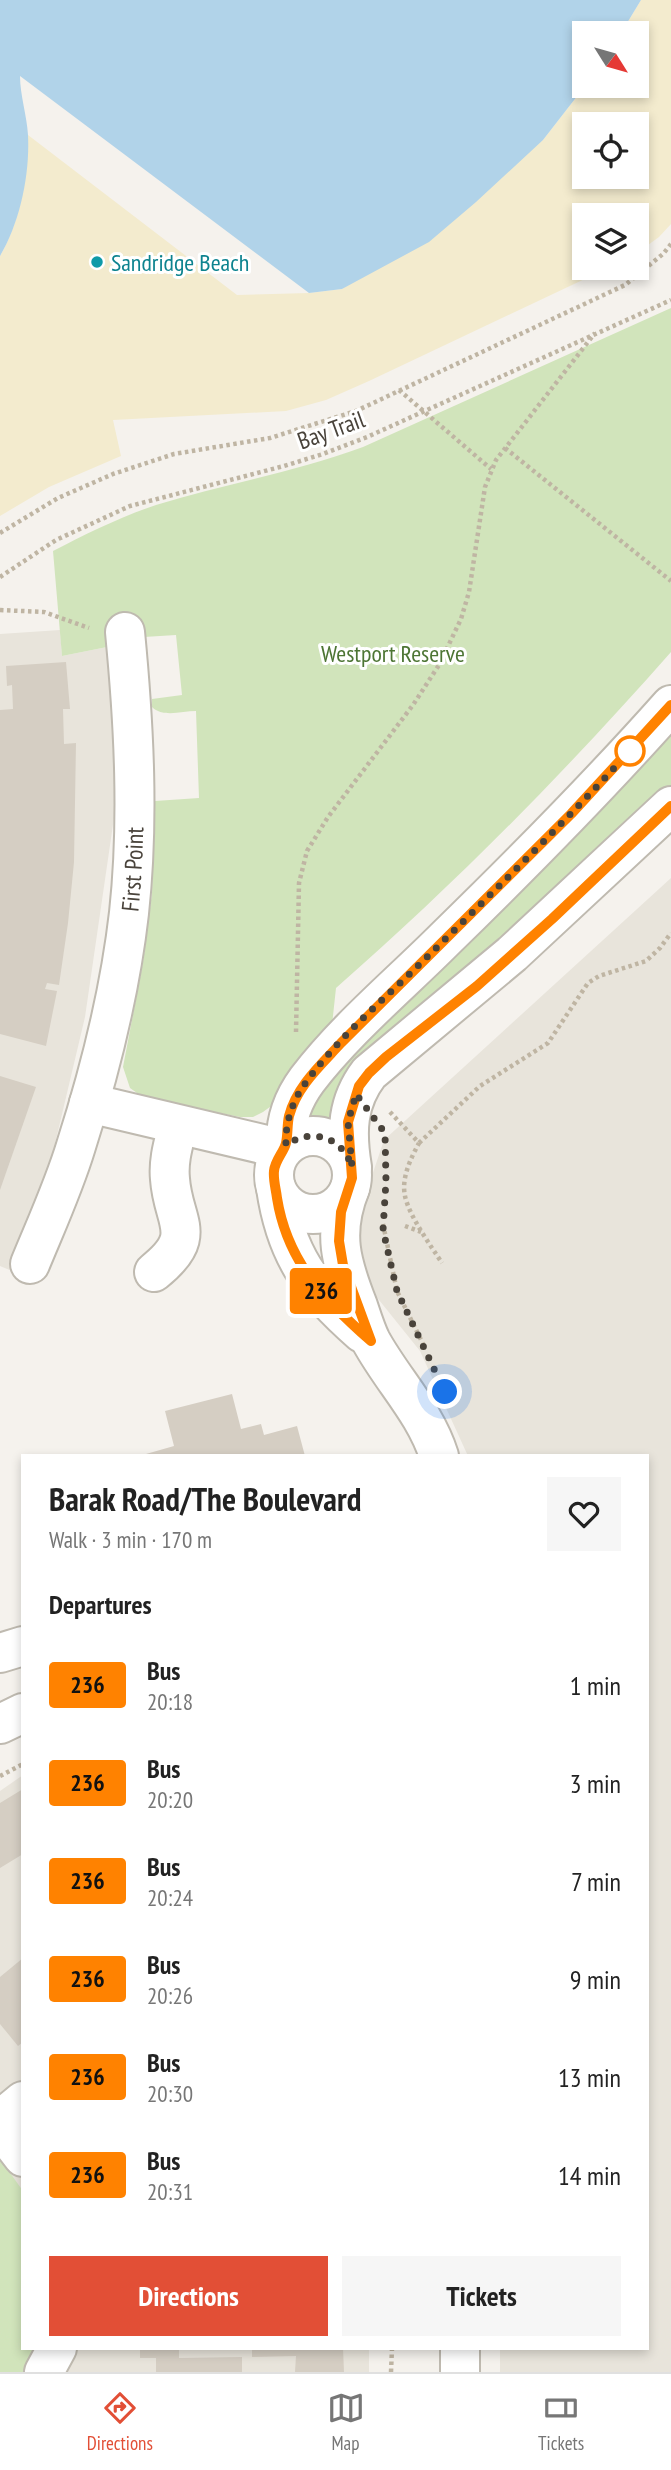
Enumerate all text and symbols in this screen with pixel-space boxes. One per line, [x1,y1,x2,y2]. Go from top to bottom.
north arrow [572,21,649,98]
map controls [572,21,649,280]
button: locate [572,112,649,189]
button: layers [572,203,649,280]
place label: Sandridge Beach [111,247,249,278]
marker: Sandridge Beach [89,254,105,270]
street label: Bay Trail [293,403,369,456]
park label: Westport Reserve [321,638,465,669]
unlabelled marker [615,736,645,766]
street label: First Point [114,826,150,913]
line badge: 236 [281,1268,361,1314]
text: 236 [304,1275,338,1306]
your location [427,1374,462,1409]
text: Barak Road/The Boulevard [49,1477,361,1520]
button: heart [547,1477,621,1551]
text: Walk · 3 min · 170 m [49,1525,212,1554]
text: Departures [49,1588,152,1621]
text: Bus [147,1654,180,1687]
text: 236 [70,1669,105,1700]
text: 1 min [570,1669,621,1702]
text: 20:18 [147,1687,193,1716]
text: Bus [147,1752,180,1785]
text: 236 [70,1767,105,1798]
text: 3 min [570,1767,621,1800]
text: 20:20 [147,1785,193,1814]
text: Bus [147,1850,180,1883]
text: 236 [70,1865,105,1896]
text: 7 min [571,1865,621,1898]
text: 20:24 [147,1883,193,1912]
text: Bus [147,1948,180,1981]
text: 236 [70,1963,105,1994]
text: 9 min [570,1963,621,1996]
text: 20:26 [147,1981,193,2010]
text: Bus [147,2046,180,2079]
text: 236 [70,2061,105,2092]
text: 13 min [558,2061,621,2094]
text: 20:30 [147,2079,193,2108]
text: Bus [147,2144,180,2177]
text: 236 [70,2159,105,2190]
text: 14 min [558,2159,621,2192]
text: 20:31 [147,2177,193,2206]
button: Directions [49,2256,328,2336]
button: Tickets [342,2256,621,2336]
tab: Directions [87,2389,153,2455]
tab: Map [327,2389,365,2455]
tab: Tickets [538,2389,584,2455]

